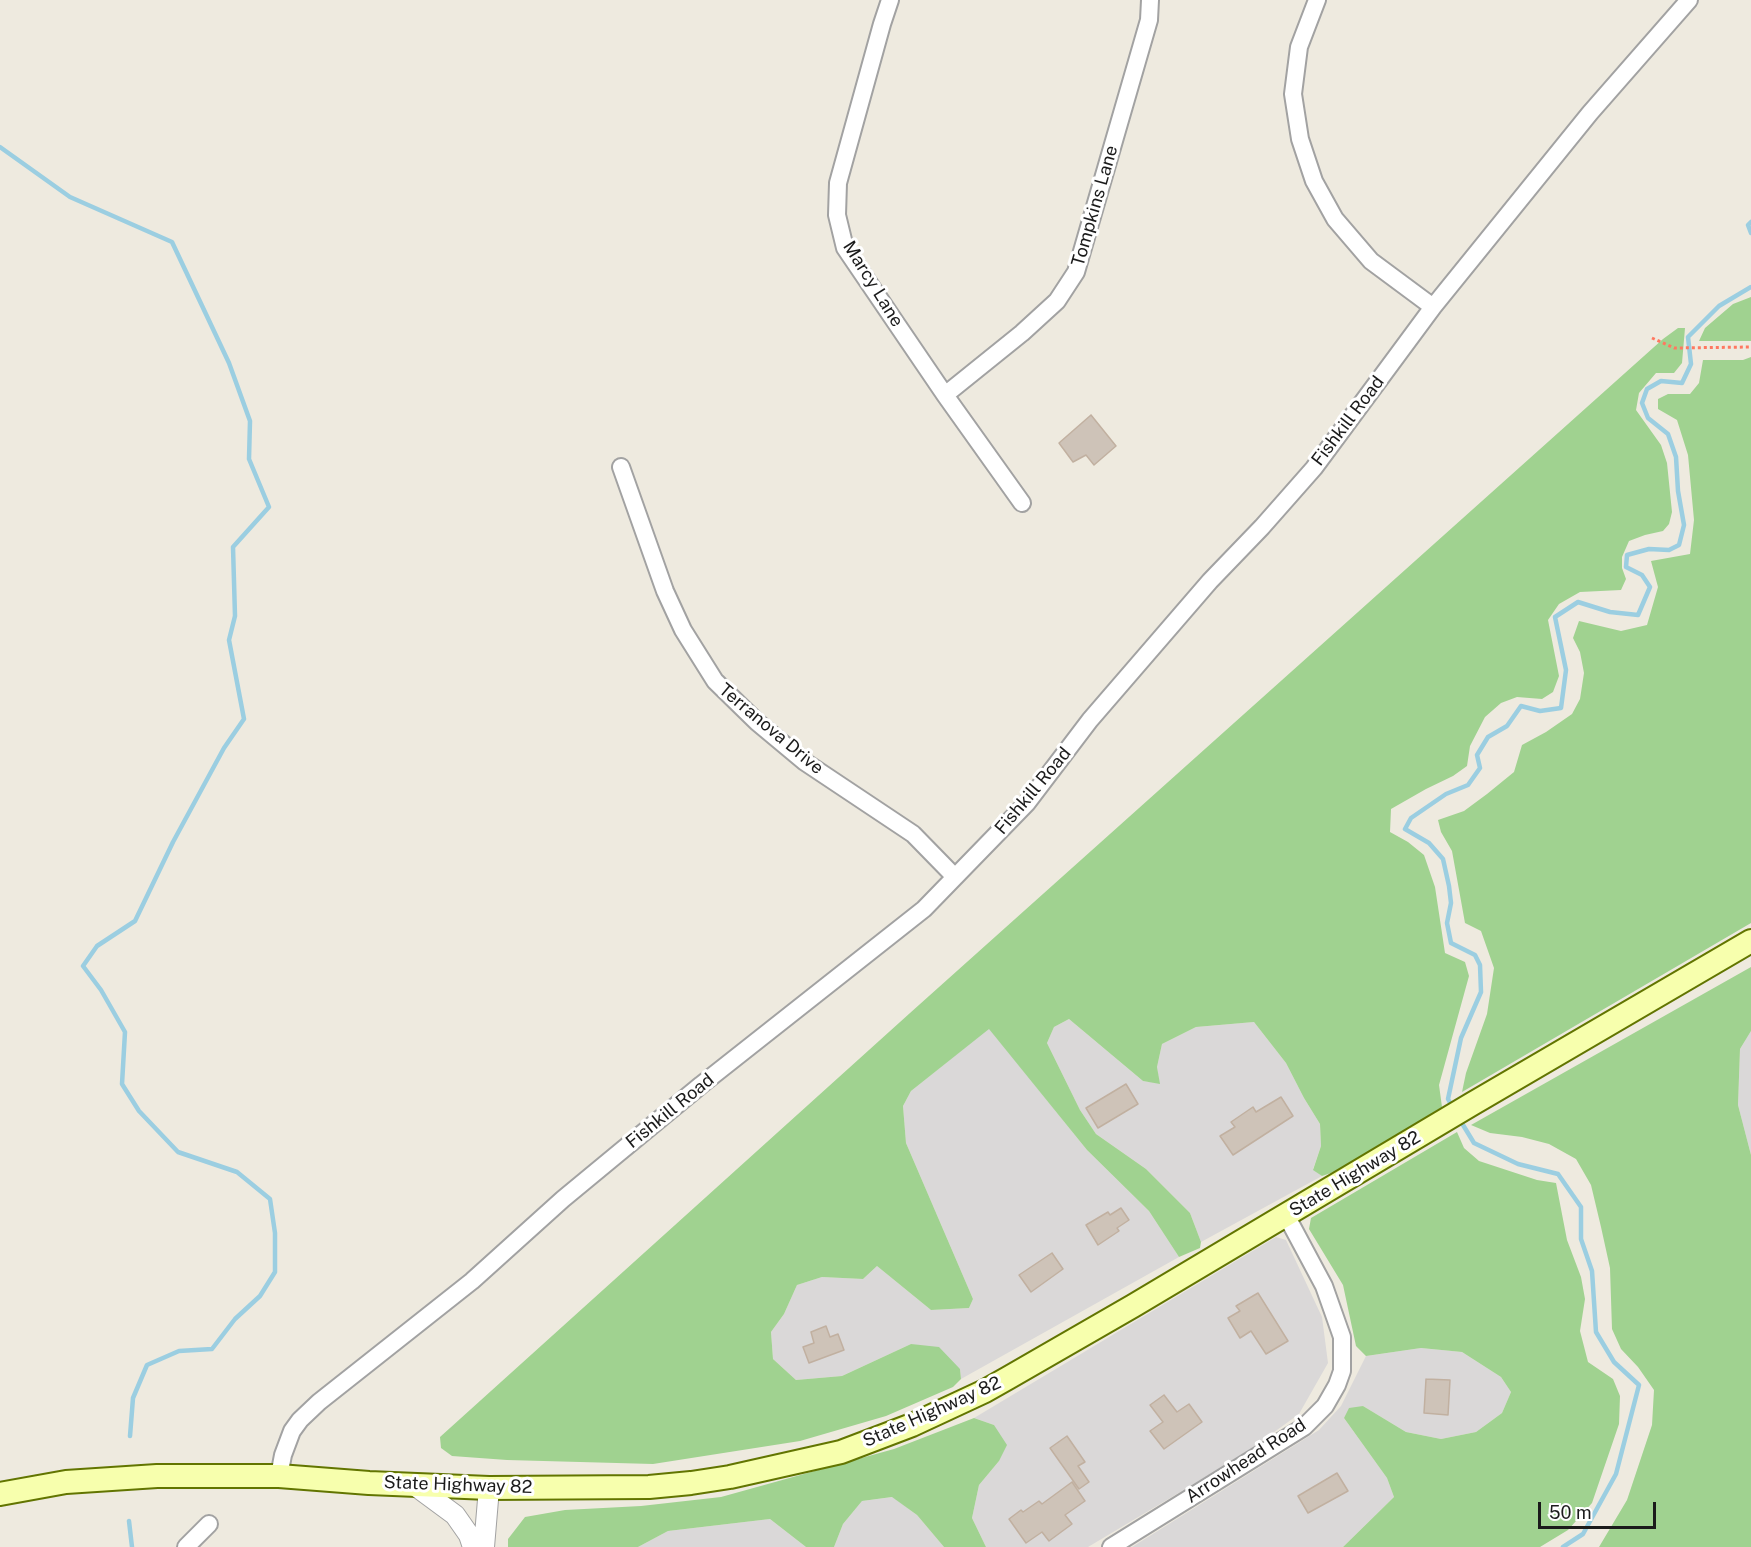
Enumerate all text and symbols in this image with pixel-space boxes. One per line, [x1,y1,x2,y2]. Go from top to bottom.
street label: Tompkins Lane [1067,143,1123,269]
street label: Marcy Lane [838,237,908,331]
street label: Fishkill Road [1307,372,1389,470]
street label: Terranova Drive [714,679,828,779]
street label: Fishkill Road [990,743,1076,839]
street label: Fishkill Road [622,1069,718,1153]
street label: State Highway 82 [1286,1126,1424,1222]
street label: State Highway 82 [860,1372,1004,1452]
street label: Arrowhead Road [1182,1414,1310,1508]
street label: State Highway 82 [383,1472,533,1498]
scale bar [1541,1490,1660,1528]
text: 50 m [1549,1502,1592,1523]

